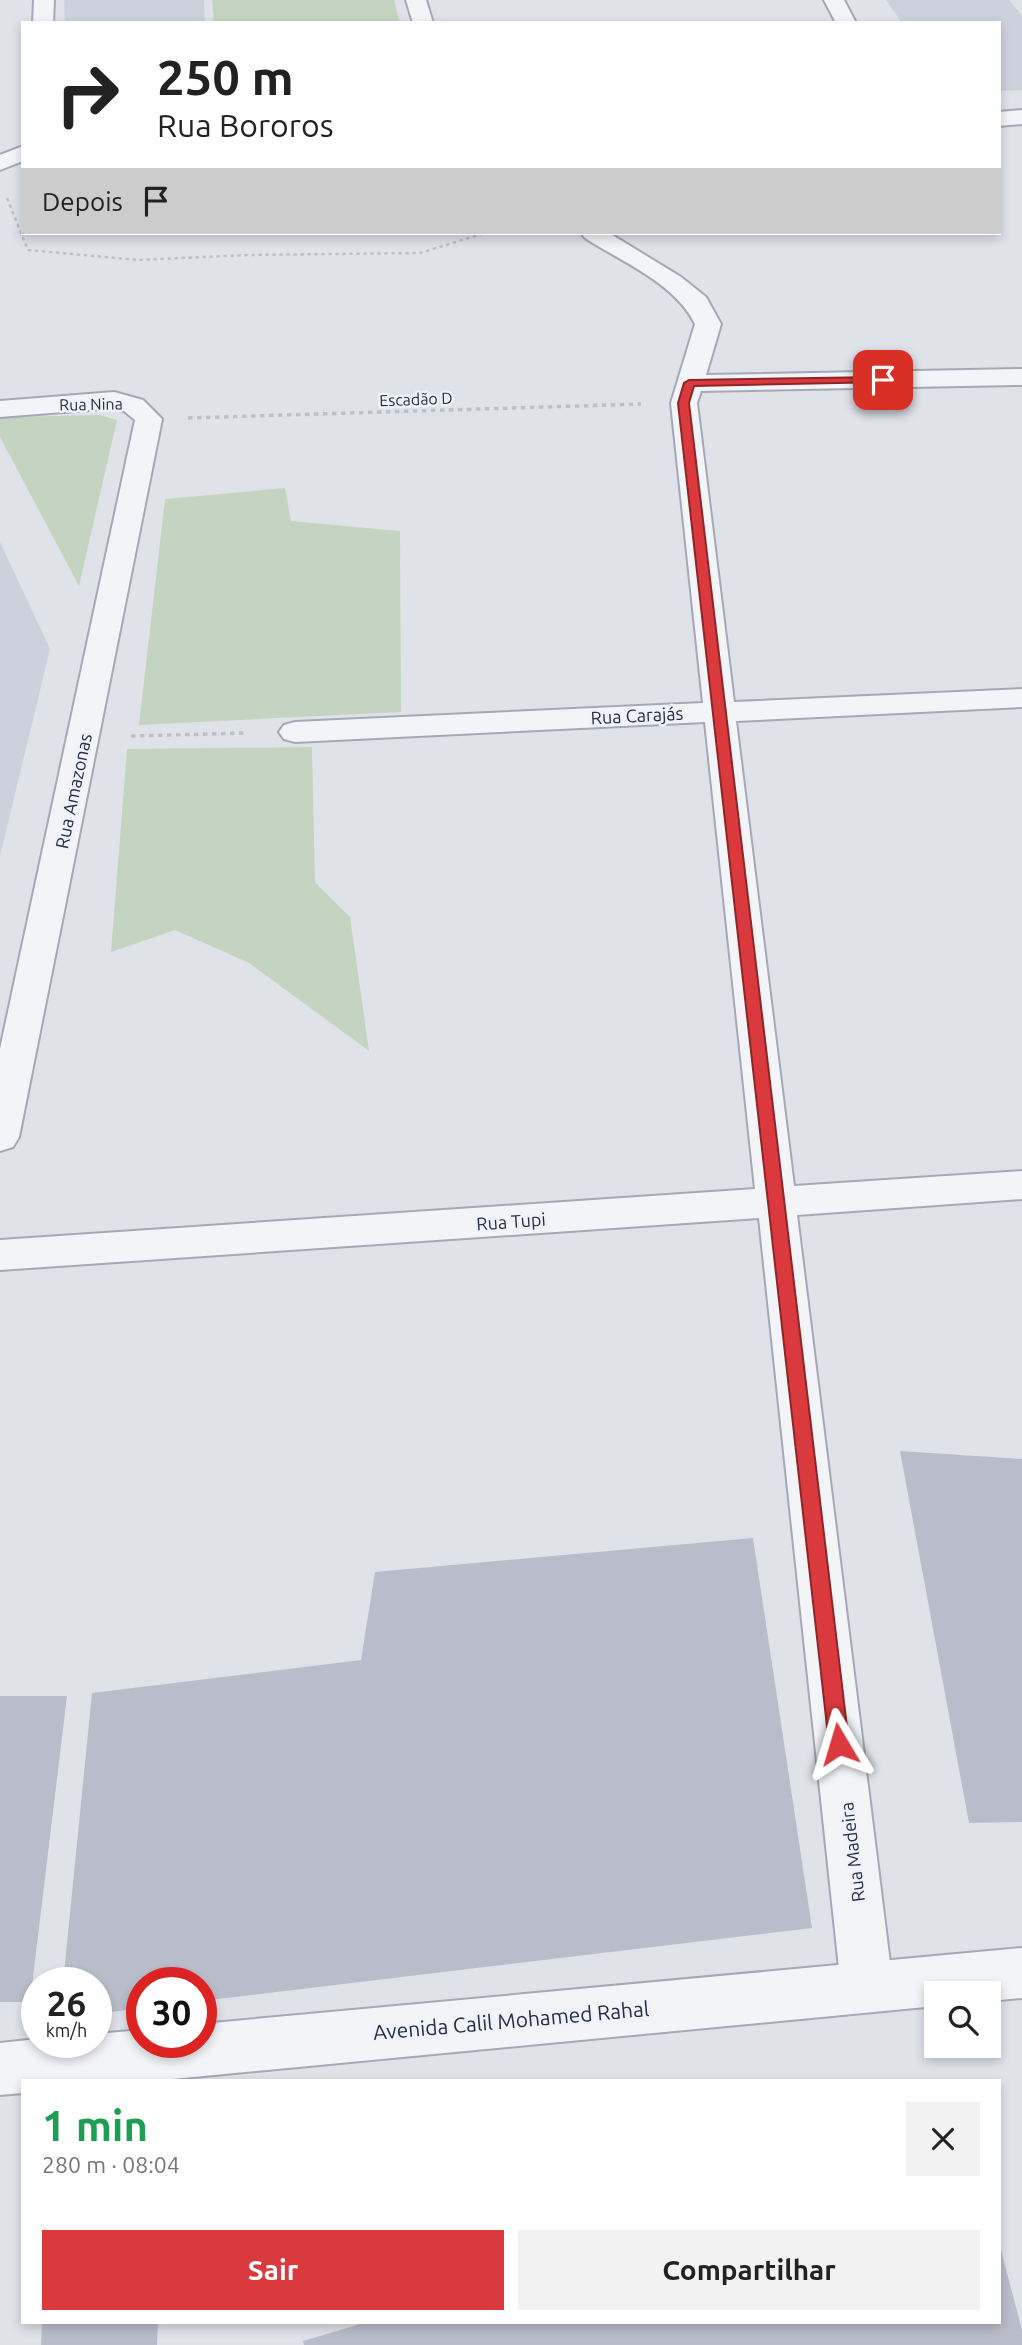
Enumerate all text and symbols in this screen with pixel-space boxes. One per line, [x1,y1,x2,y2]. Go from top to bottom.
icon: right [42,49,133,140]
text: 250 m [157,49,294,104]
text: Rua Bororos [157,107,334,143]
icon: arrive [137,182,175,220]
text: Depois [42,187,123,216]
pin [853,350,913,410]
icon: arrive [864,361,902,399]
street label: Escadão D [379,389,453,409]
street label: Rua Nina [59,394,123,414]
street label: Rua Carajás [590,703,684,727]
street label: Rua Amazonas [51,731,95,850]
street label: Rua Tupi [476,1209,546,1233]
position arrow [802,1707,876,1781]
street label: Rua Madeira [836,1801,868,1903]
speed limit sign: 30 [126,1967,217,2058]
map controls [924,1981,1001,2058]
button: search [924,1981,1001,2058]
text: 26 [47,1983,86,2023]
street label: Avenida Calil Mohamed Rahal [372,1996,650,2044]
text: km/h [46,2020,87,2040]
text: 1 min [42,2102,148,2149]
button: close [906,2102,980,2176]
text: 280 m · 08:04 [42,2152,180,2177]
button: Sair [42,2230,504,2310]
button: Compartilhar [518,2230,980,2310]

